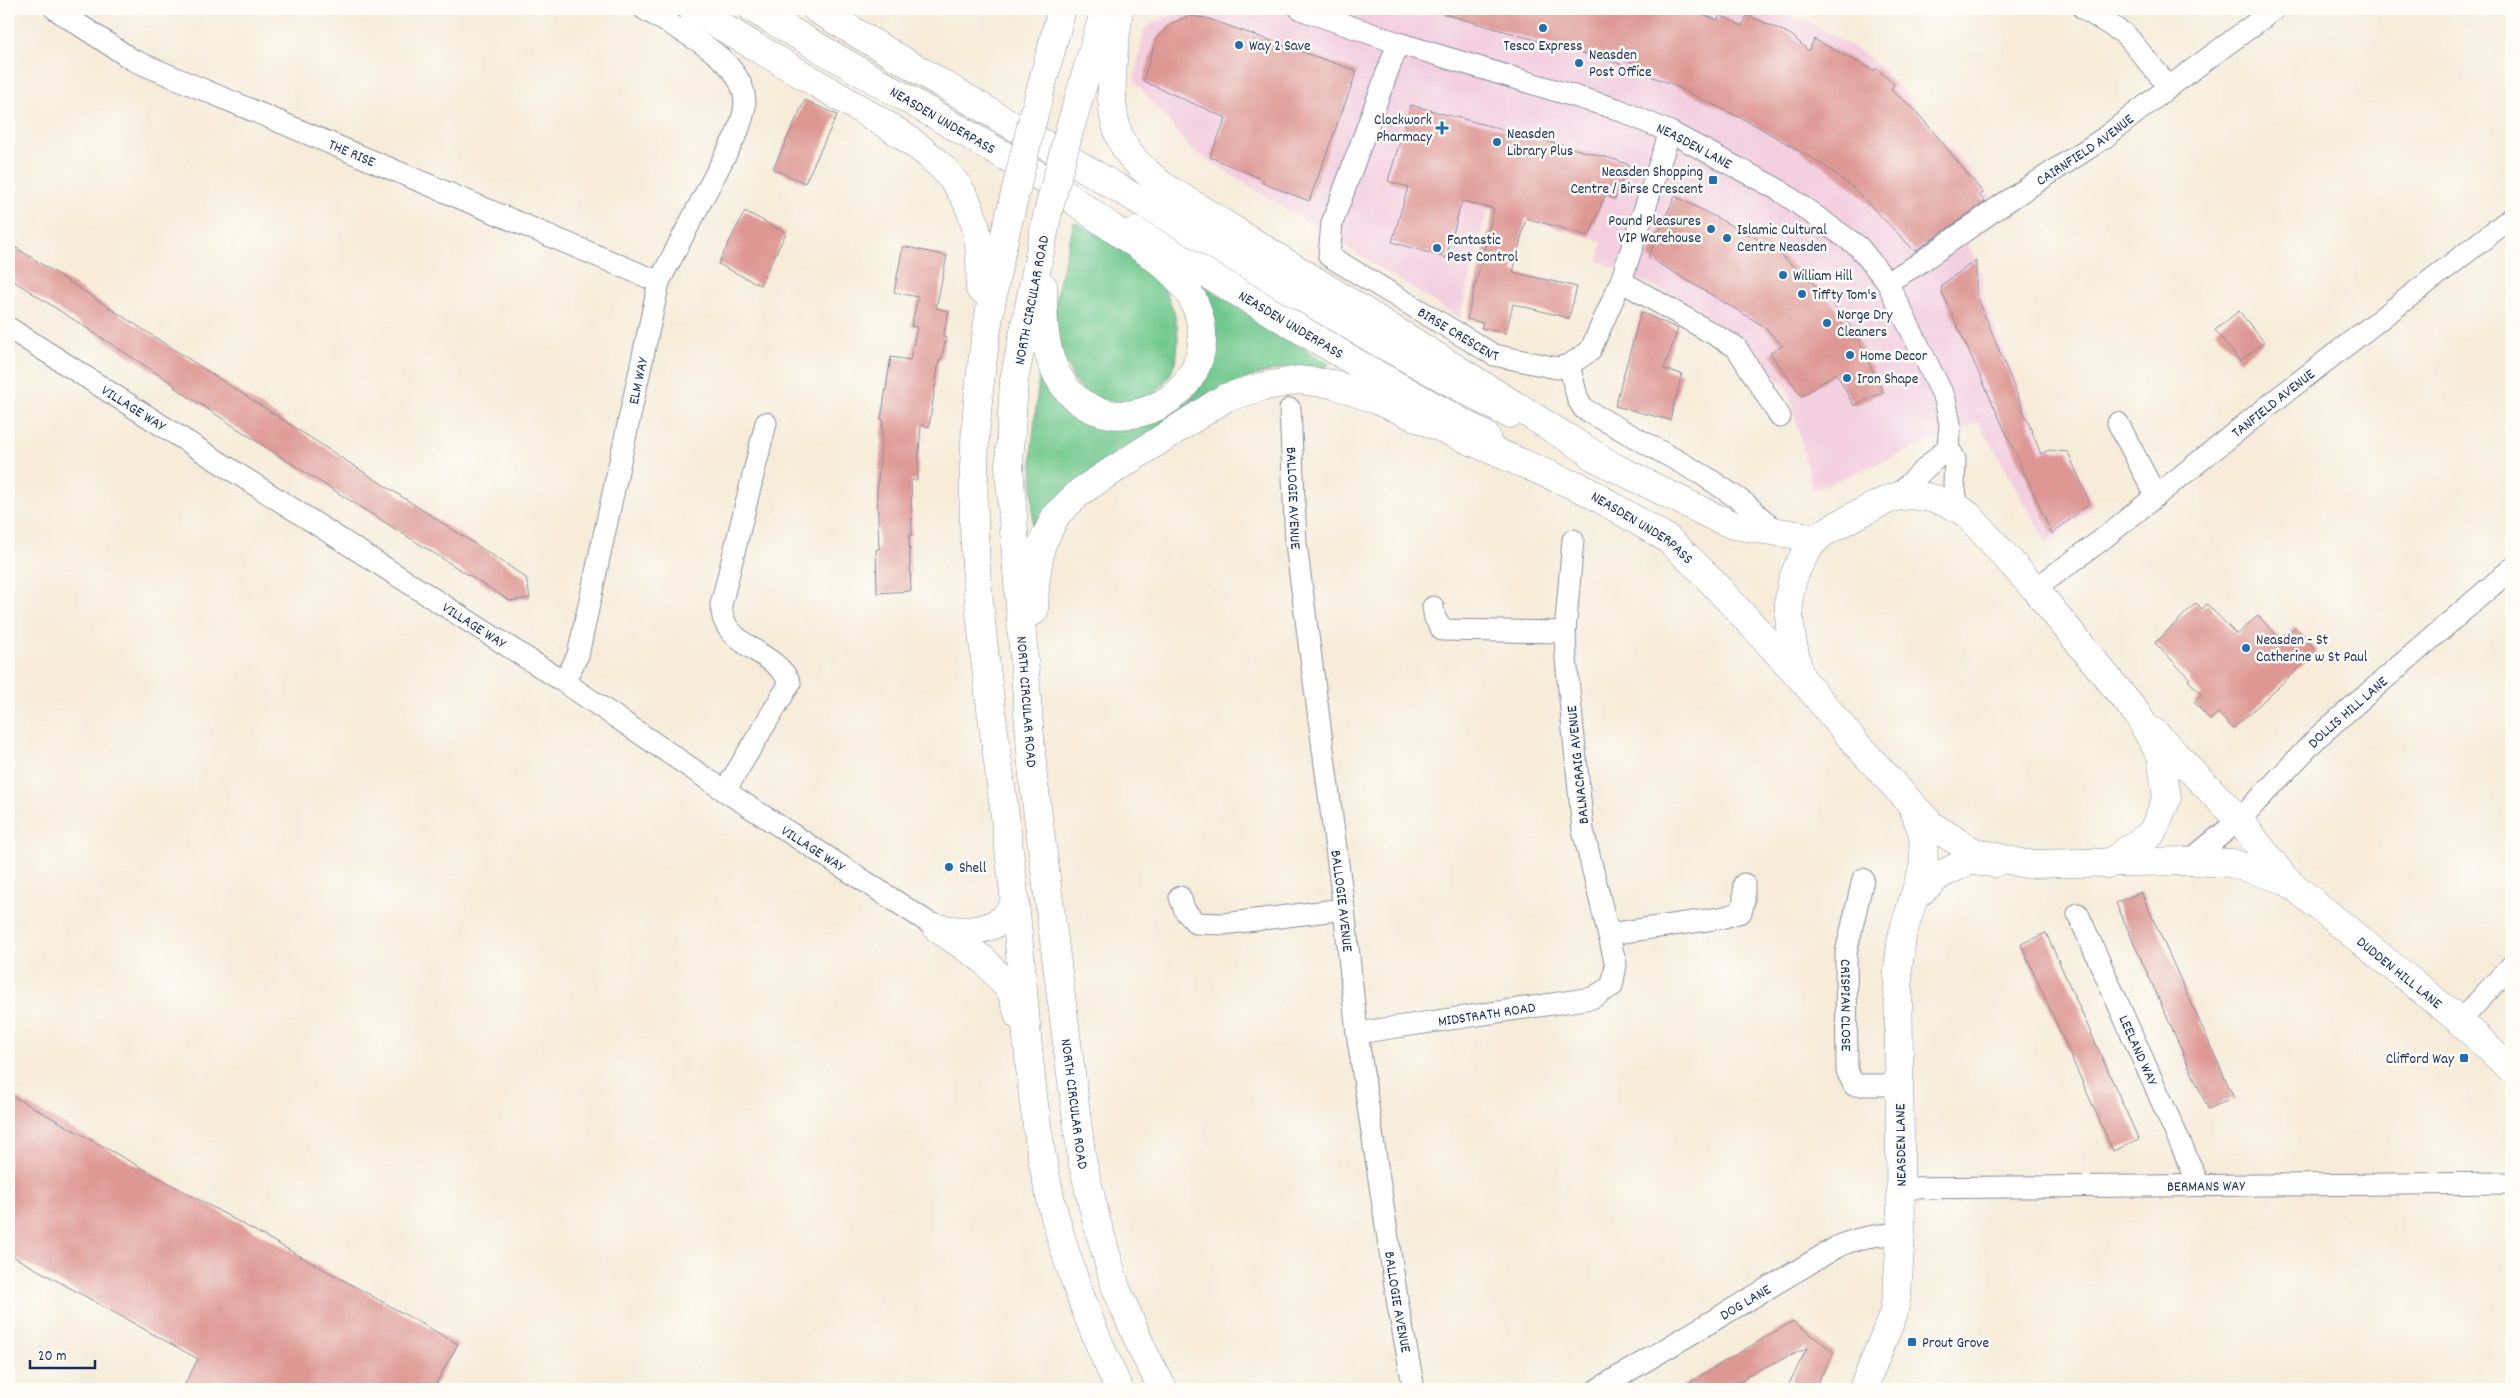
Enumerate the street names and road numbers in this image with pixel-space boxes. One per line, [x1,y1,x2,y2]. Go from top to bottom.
street label: NEASDEN UNDERPASS [885,82,999,161]
street label: CAIRNFIELD AVENUE [2032,109,2139,192]
street label: NEASDEN LANE [1652,118,1736,176]
street label: THE RISE [324,135,379,174]
street label: NORTH CIRCULAR ROAD [1010,234,1056,367]
street label: NEASDEN UNDERPASS [1233,286,1347,366]
street label: BIRSE CRESCENT [1413,302,1500,369]
street label: ELM WAY [624,355,655,407]
street label: TANFIELD AVENUE [2228,364,2320,444]
street label: VILLAGE WAY [96,381,170,438]
street label: BALLOGIE AVENUE [1279,446,1306,551]
street label: NEASDEN UNDERPASS [1586,487,1697,570]
street label: VILLAGE WAY [437,598,510,656]
street label: NORTH CIRCULAR ROAD [1009,635,1041,769]
street label: DOLLIS HILL LANE [2304,672,2394,754]
street label: BALNACRAIG AVENUE [1562,704,1596,825]
street label: VILLAGE WAY [776,821,849,879]
street label: BALLOGIE AVENUE [1323,849,1357,953]
street label: DUDDEN HILL LANE [2351,932,2446,1015]
street label: CRISPIAN CLOSE [1833,959,1856,1051]
street label: MIDSTRATH ROAD [1437,998,1537,1034]
street label: LEELAND WAY [2112,1012,2162,1090]
street label: NORTH CIRCULAR ROAD [1054,1038,1093,1172]
street label: NEASDEN LANE [1890,1103,1914,1187]
street label: BERMANS WAY [2167,1176,2246,1199]
street label: BALLOGIE AVENUE [1377,1250,1416,1355]
street label: DOG LANE [1716,1280,1776,1327]

